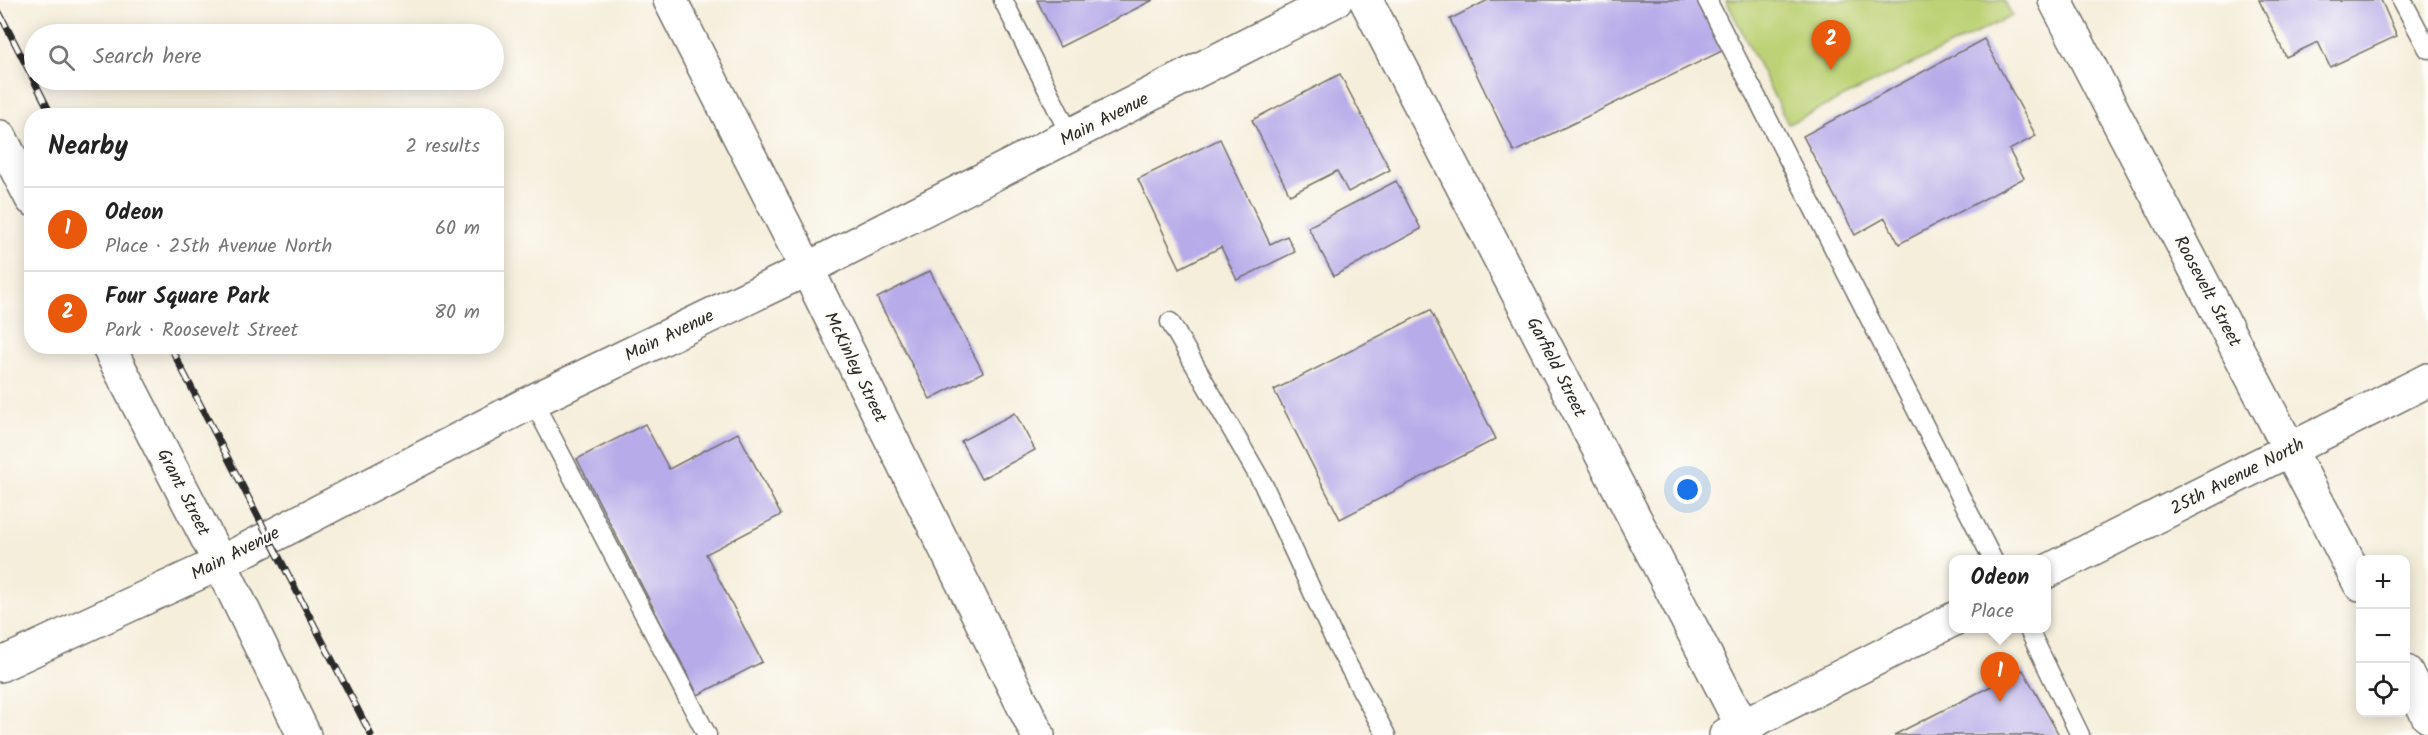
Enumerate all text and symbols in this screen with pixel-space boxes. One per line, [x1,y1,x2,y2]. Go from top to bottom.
pin: 2 [1812,20,1850,70]
search box [24,24,504,90]
text: Search here [93,40,201,75]
icon: search [45,41,78,74]
street label: Main Avenue [1055,85,1154,155]
text: Nearby [48,126,128,168]
text: 2 results [405,131,480,163]
text: Odeon [105,196,163,231]
text: 1 [64,213,71,245]
text: 60 m [435,213,480,245]
text: Place · 25th Avenue North [105,231,332,263]
street label: Roosevelt Street [2165,231,2249,354]
text: Four Square Park [105,280,269,315]
text: 2 [62,297,73,329]
text: 80 m [434,297,480,329]
street label: Main Avenue [620,302,719,371]
street label: McKinley Street [815,307,895,429]
street label: Garfield Street [1518,312,1594,424]
text: Park · Roosevelt Street [105,315,298,347]
street label: 25th Avenue North [2166,431,2310,524]
street label: Grant Street [148,444,218,542]
your location [1673,475,1702,504]
street label: Main Avenue [186,519,285,589]
popup [1949,555,2051,633]
map controls [2356,555,2410,717]
button: + [2356,555,2410,609]
text: Odeon [1971,561,2029,596]
text: Place [1971,596,2014,628]
button: − [2356,609,2410,663]
pin: 1 [1980,652,2020,702]
button: locate [2356,663,2410,717]

